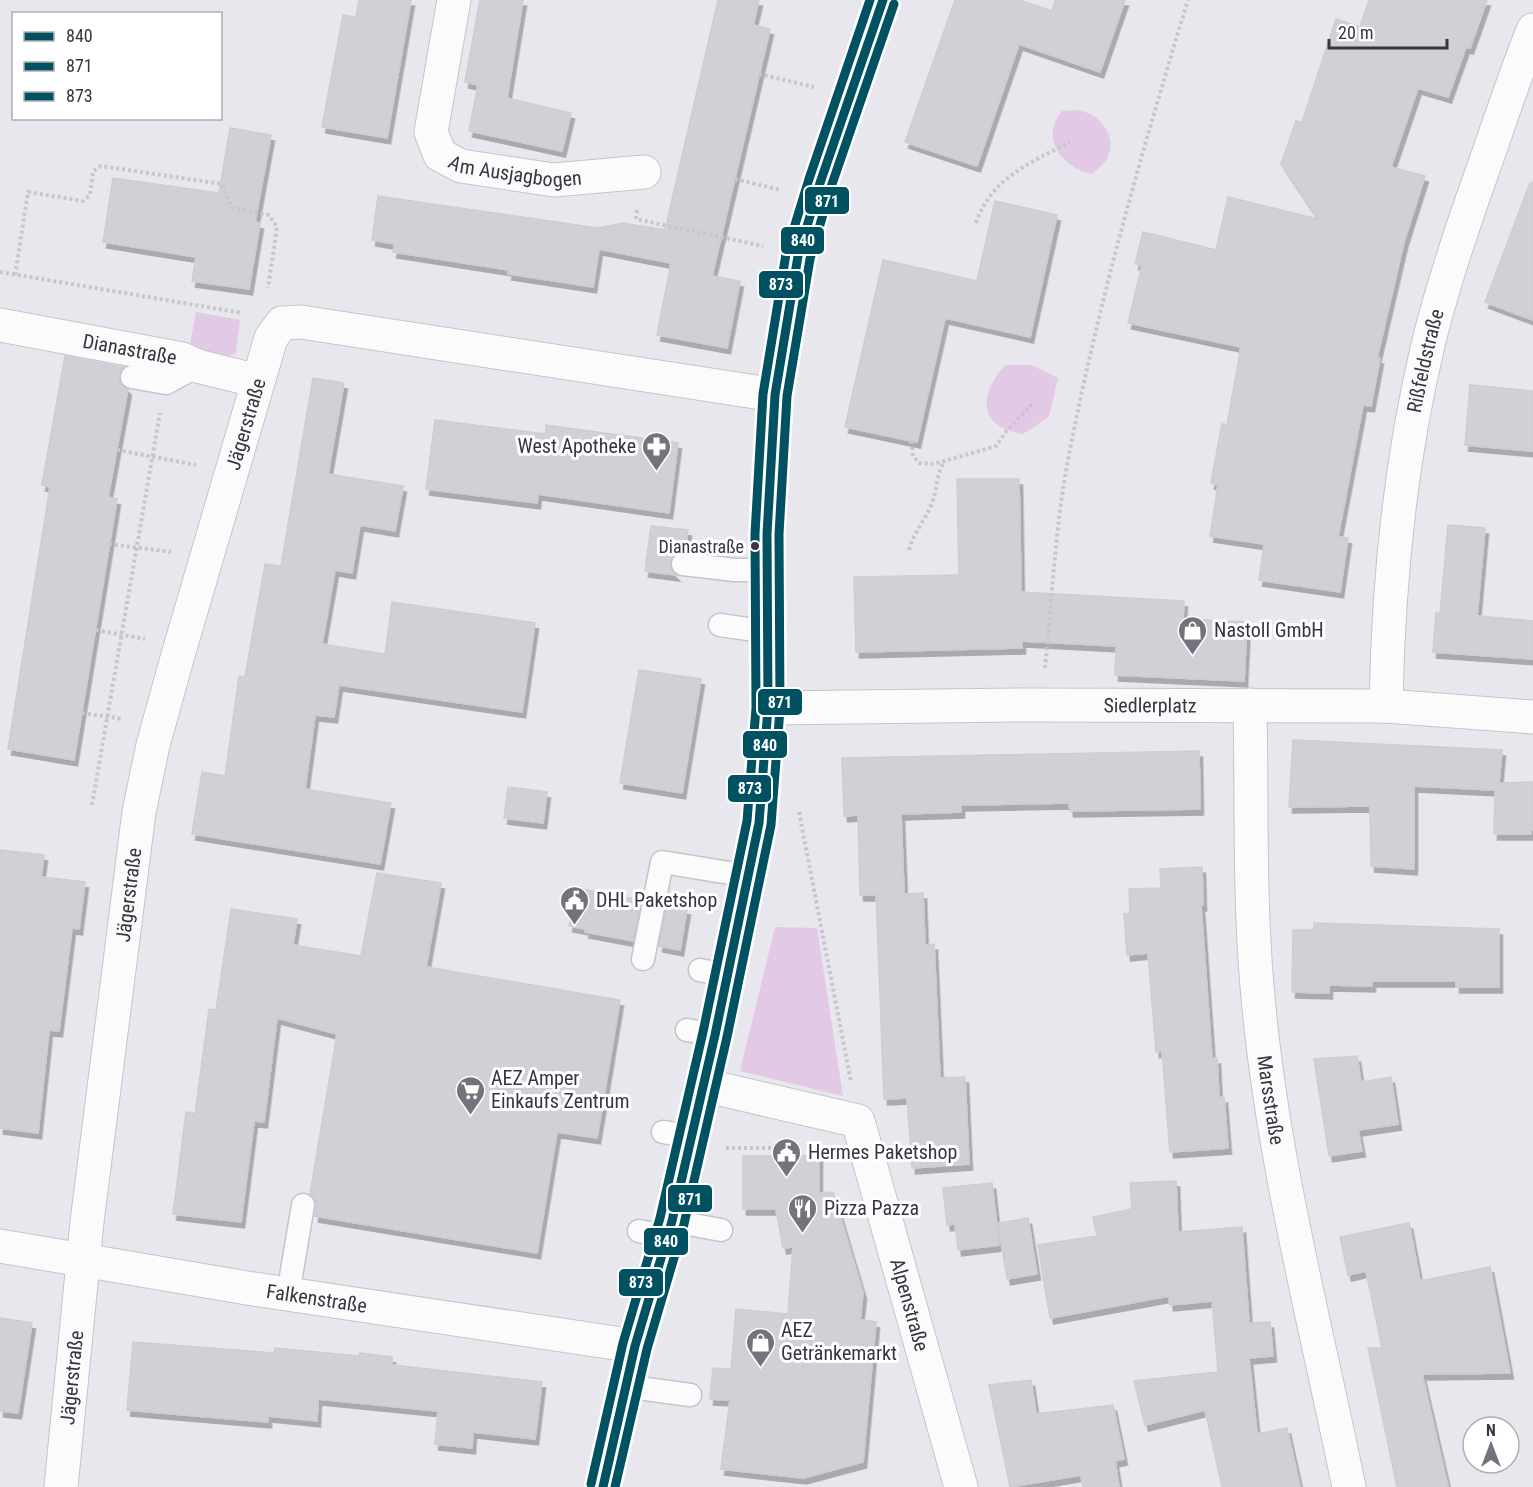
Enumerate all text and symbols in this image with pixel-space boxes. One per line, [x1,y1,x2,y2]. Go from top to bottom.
legend [12,12,222,120]
scale bar [1329,12,1448,50]
text: 20 m [1338,22,1373,43]
text: 840 [66,25,93,46]
text: 871 [66,55,93,76]
text: 873 [66,85,93,106]
street label: Am Ausjagbogen [444,150,583,192]
line badge: 871 [804,186,850,215]
text: 871 [815,192,839,211]
line badge: 840 [780,226,825,255]
text: 840 [791,231,815,250]
line badge: 873 [758,270,804,299]
text: 873 [769,275,793,294]
street label: Rißfeldstraße [1402,306,1449,415]
street label: Dianastraße [81,329,179,370]
street label: Jägerstraße [221,375,271,473]
pharmacy icon: West Apotheke [641,430,673,472]
place label: West Apotheke [517,434,636,458]
place label: Dianastraße [659,536,744,557]
marker: Dianastraße [749,540,761,552]
shop icon: Nastoll GmbH [1177,614,1209,656]
place label: Nastoll GmbH [1214,618,1324,642]
line badge: 871 [757,688,803,716]
text: 871 [768,693,792,712]
street label: Siedlerplatz [1103,693,1197,717]
line badge: 840 [742,730,788,759]
text: 840 [753,736,777,755]
line badge: 873 [727,774,772,803]
text: 873 [738,779,762,798]
street label: Jägerstraße [111,846,146,943]
public building icon: DHL Paketshop [559,884,591,926]
place label: DHL Paketshop [596,888,717,912]
street label: Marsstraße [1252,1054,1290,1147]
place label: AEZ Amper Einkaufs Zentrum [491,1066,630,1113]
supermarket icon: AEZ Amper Einkaufs Zentrum [454,1074,486,1116]
public building icon: Hermes Paketshop [771,1136,803,1178]
place label: Hermes Paketshop [808,1140,957,1164]
line badge: 871 [667,1184,713,1213]
text: 871 [678,1190,702,1209]
restaurant icon: Pizza Pazza [787,1192,819,1234]
place label: Pizza Pazza [824,1196,919,1220]
line badge: 840 [643,1227,689,1256]
text: 840 [654,1232,678,1251]
street label: Alpenstraße [885,1256,934,1354]
line badge: 873 [618,1268,664,1297]
text: 873 [629,1273,653,1292]
street label: Falkenstraße [265,1279,369,1318]
place label: AEZ Getränkemarkt [781,1318,897,1365]
shop icon: AEZ Getränkemarkt [744,1326,776,1368]
street label: Jägerstraße [55,1329,88,1426]
north arrow [1461,1415,1521,1475]
text: N [1486,1421,1496,1440]

